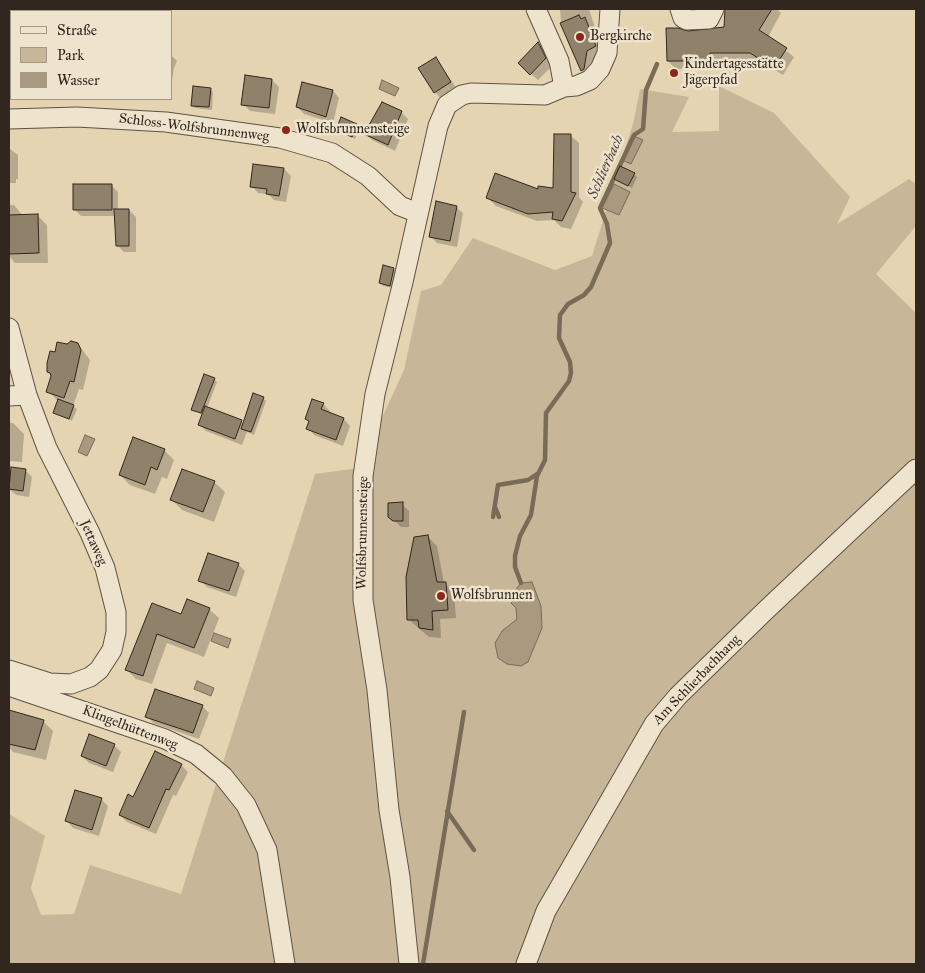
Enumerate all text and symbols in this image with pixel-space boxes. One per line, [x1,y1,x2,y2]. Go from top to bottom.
legend [10,10,172,100]
text: Straße [57,21,97,39]
place label: Bergkirche [590,29,652,45]
marker: Bergkirche [574,31,586,43]
text: Park [57,46,84,64]
place label: Kindertagesstätte Jägerpfad [684,57,784,90]
marker: Kindertagesstätte Jägerpfad [668,67,680,79]
text: Wasser [57,71,100,89]
street label: Schloss-Wolfsbrunnenweg [118,110,270,146]
place label: Wolfsbrunnensteige [296,122,410,138]
marker: Wolfsbrunnensteige [280,124,292,136]
water label: Schlierbach [584,132,628,202]
street label: Wolfsbrunnensteige [354,476,372,590]
street label: Jettaweg [75,517,111,569]
place label: Wolfsbrunnen [451,588,533,604]
marker: Wolfsbrunnen [435,590,447,602]
street label: Am Schlierbachhang [650,631,744,729]
street label: Klingelhüttenweg [80,702,180,754]

